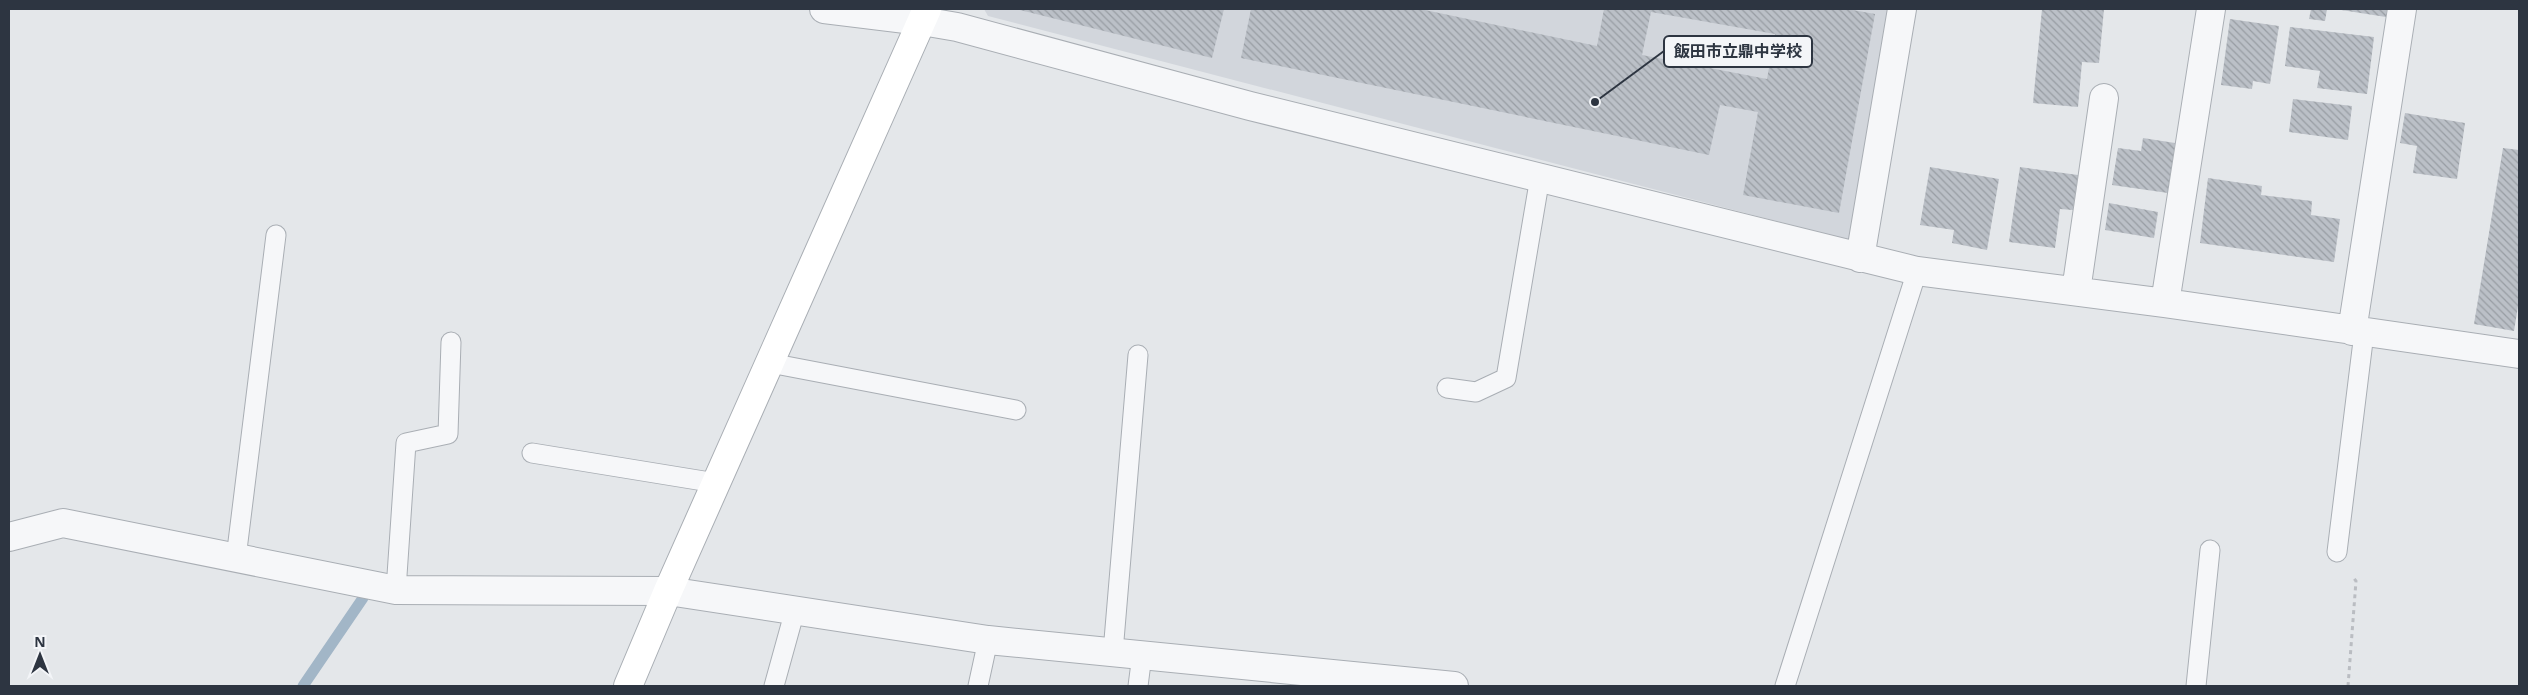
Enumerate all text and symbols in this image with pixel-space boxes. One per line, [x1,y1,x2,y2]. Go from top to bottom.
callout: 飯田市立鼎中学校 [1664,36,1812,67]
text: 飯田市立鼎中学校 [1673,40,1802,62]
north arrow [15,630,65,680]
text: N [34,632,46,651]

